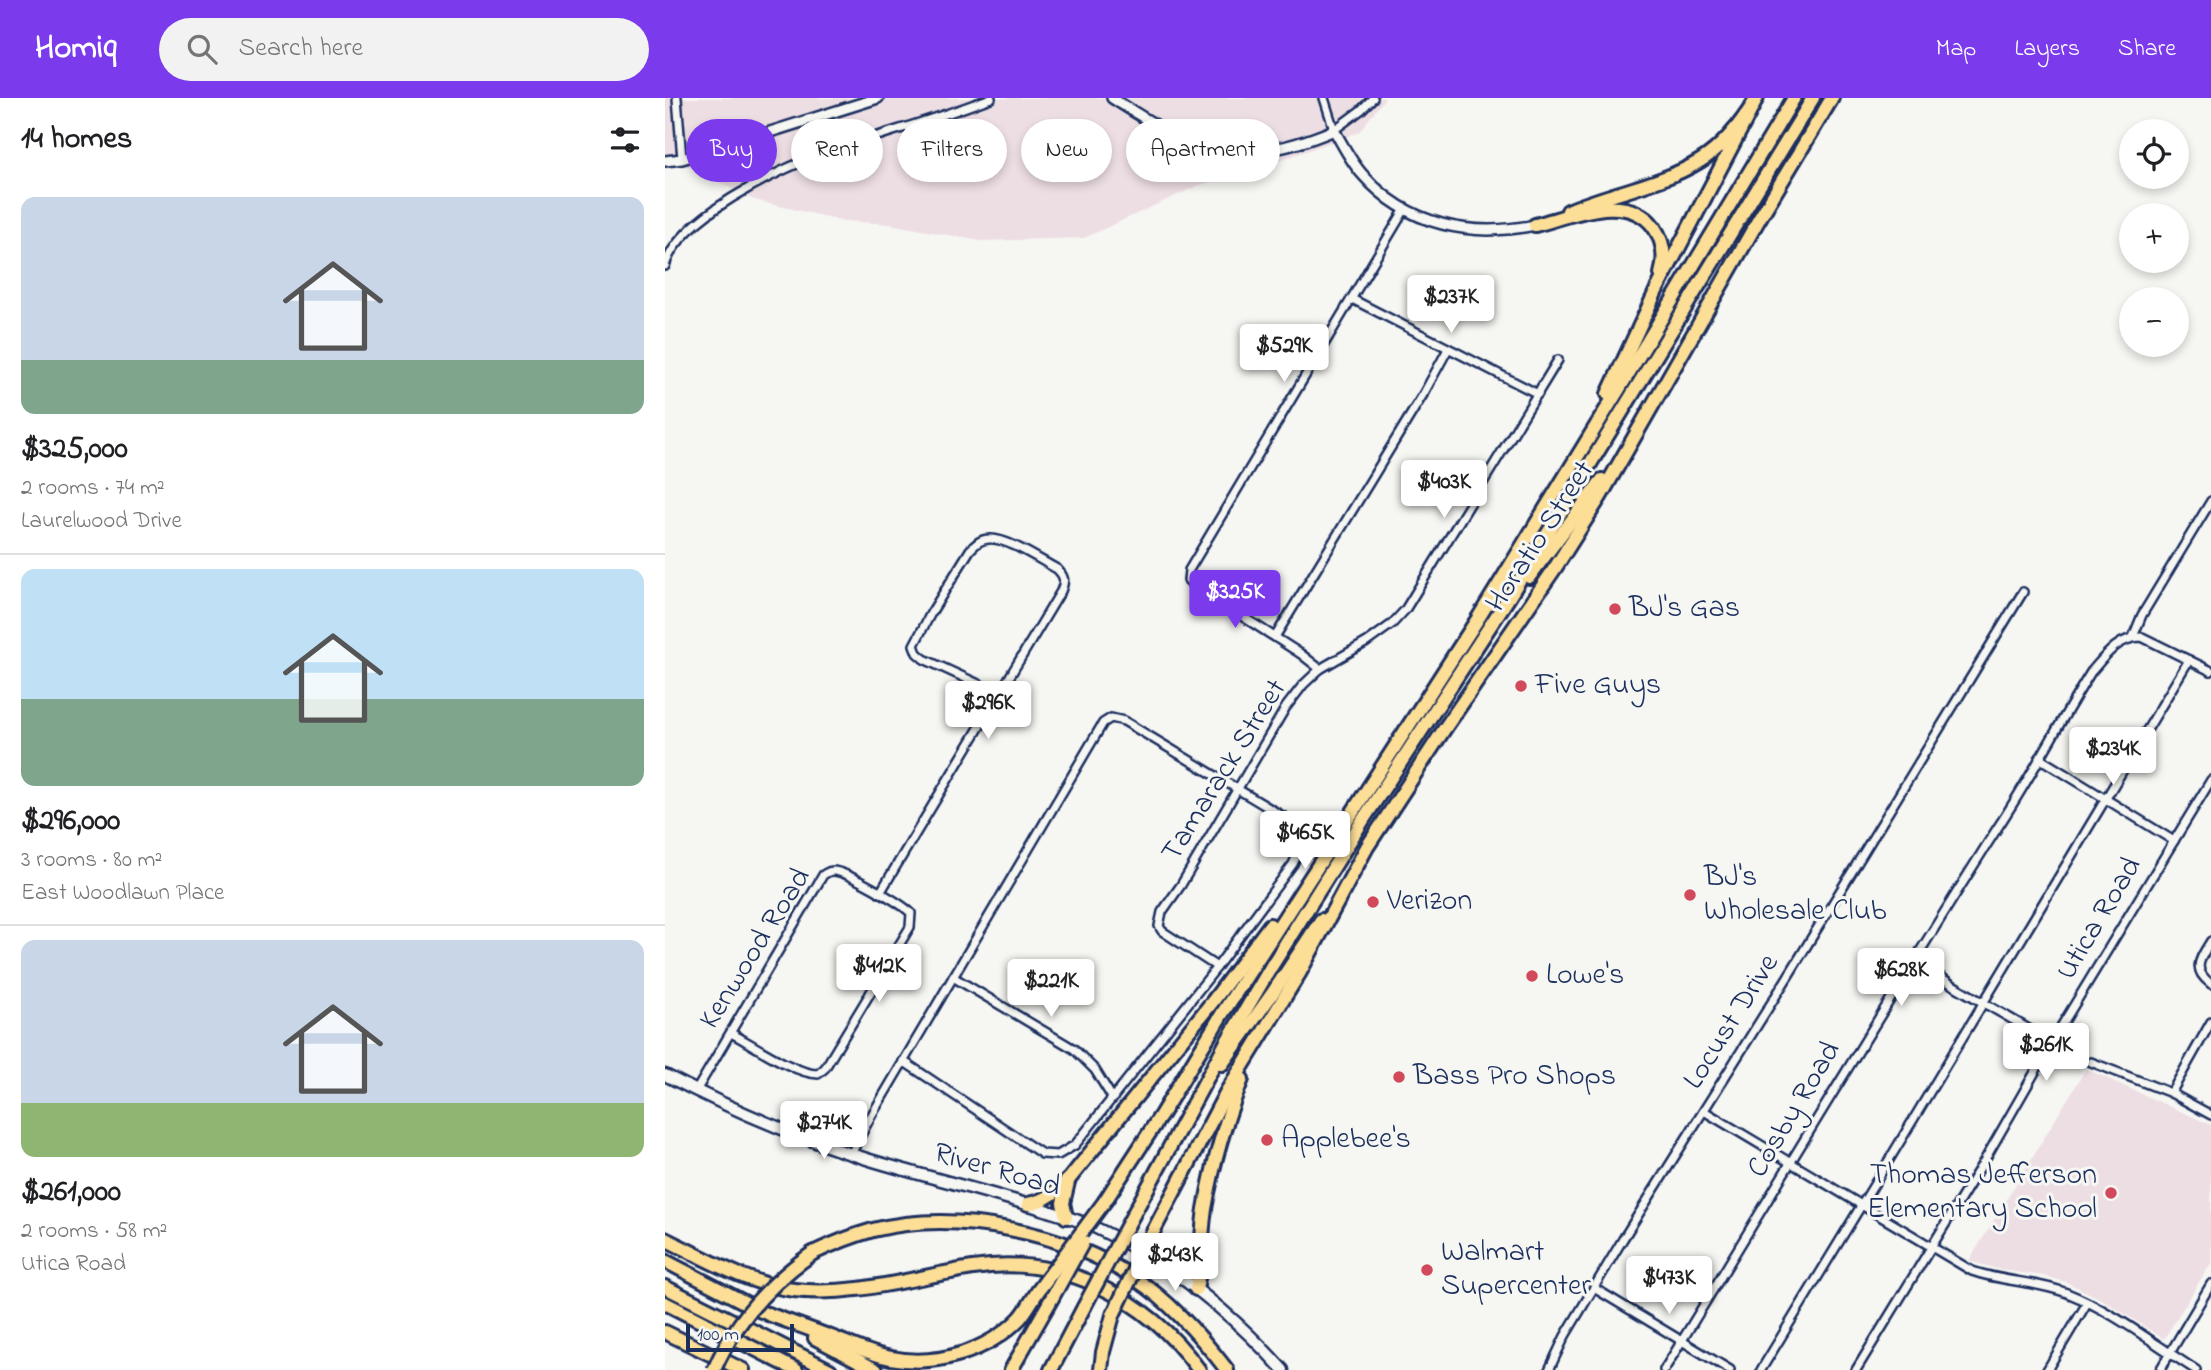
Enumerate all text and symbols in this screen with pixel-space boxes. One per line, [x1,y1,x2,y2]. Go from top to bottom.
search box [159,18,649,81]
text: Homiq [35,25,117,73]
icon: search [183,30,221,68]
text: Search here [239,30,363,68]
text: Map [1936,32,1976,67]
text: Layers [2014,32,2080,67]
text: Share [2118,32,2176,67]
text: 14 homes [21,118,132,162]
chip: Buy [686,119,777,182]
chip: Rent [791,119,883,182]
chip: Filters [897,119,1007,182]
chip: New [1021,119,1112,182]
chip: Apartment [1126,119,1280,182]
map controls [2119,119,2189,357]
button: locate [2119,119,2189,189]
icon: filters [606,121,644,159]
button: + [2119,203,2189,273]
icon: home [270,243,396,369]
pin: $237K [1402,275,1500,335]
text: $237K [1423,281,1479,314]
button: − [2119,287,2189,357]
pin: $529K [1235,324,1333,384]
text: $529K [1256,330,1312,363]
text: $325,000 [21,428,128,472]
street label: Horatio Street [1476,453,1606,621]
pin: $403K [1395,460,1493,520]
text: $403K [1417,466,1471,499]
text: 2 rooms · 74 m² [21,472,165,505]
text: Laurelwood Drive [21,505,182,538]
pin: $325K [1186,570,1284,630]
text: $325K [1205,576,1265,609]
place label: BJ's Gas [1628,587,1740,631]
marker: BJ's Gas [1607,601,1623,617]
icon: home [270,615,396,741]
place label: Five Guys [1534,664,1661,708]
street label: Tamarack Street [1151,671,1299,871]
marker: Five Guys [1513,678,1529,694]
pin: $296K [939,682,1037,741]
text: $296K [961,687,1015,720]
pin: $234K [2064,728,2162,787]
text: $234K [2085,733,2141,766]
text: $296,000 [21,800,120,844]
pin: $465K [1256,812,1354,871]
text: $465K [1276,817,1334,850]
text: 3 rooms · 80 m² [21,844,162,877]
street label: Utica Road [2046,849,2154,989]
place label: BJ's Wholesale Club [1703,856,1887,934]
street label: Kenwood Road [689,860,823,1038]
text: East Woodlawn Place [21,877,224,910]
place label: Verizon [1386,880,1472,924]
marker: BJ's Wholesale Club [1682,887,1698,903]
marker: Verizon [1365,894,1381,910]
pin: $412K [830,944,928,1004]
street label: Locust Drive [1673,945,1791,1098]
pin: $628K [1852,948,1950,1008]
text: $412K [852,950,906,983]
place label: Lowe's [1546,954,1624,998]
text: $628K [1873,954,1929,987]
pin: $221K [1002,960,1100,1019]
text: $221K [1023,965,1079,998]
marker: Lowe's [1524,968,1540,984]
icon: home [270,986,396,1112]
pin: $261K [1997,1024,2095,1083]
text: $261K [2019,1029,2073,1062]
street label: Cosby Road [1737,1033,1853,1187]
place label: Bass Pro Shops [1412,1055,1616,1099]
marker: Bass Pro Shops [1391,1069,1407,1085]
pin: $274K [775,1102,873,1161]
text: $274K [796,1107,852,1140]
place label: Applebee's [1281,1118,1411,1162]
street label: River Road [928,1132,1066,1210]
marker: Applebee's [1259,1132,1275,1148]
place label: Thomas Jefferson Elementary School [1867,1154,2097,1232]
text: $261,000 [21,1171,121,1215]
marker: Thomas Jefferson Elementary School [2103,1185,2119,1201]
text: 2 rooms · 58 m² [21,1215,167,1248]
place label: Walmart Supercenter [1441,1231,1591,1309]
pin: $243K [1126,1234,1224,1293]
text: $243K [1147,1239,1203,1272]
text: Utica Road [21,1248,126,1281]
pin: $473K [1620,1256,1718,1316]
marker: Walmart Supercenter [1419,1262,1435,1278]
text: $473K [1642,1262,1696,1295]
scale bar [686,1321,795,1353]
text: 100 m [697,1322,739,1349]

